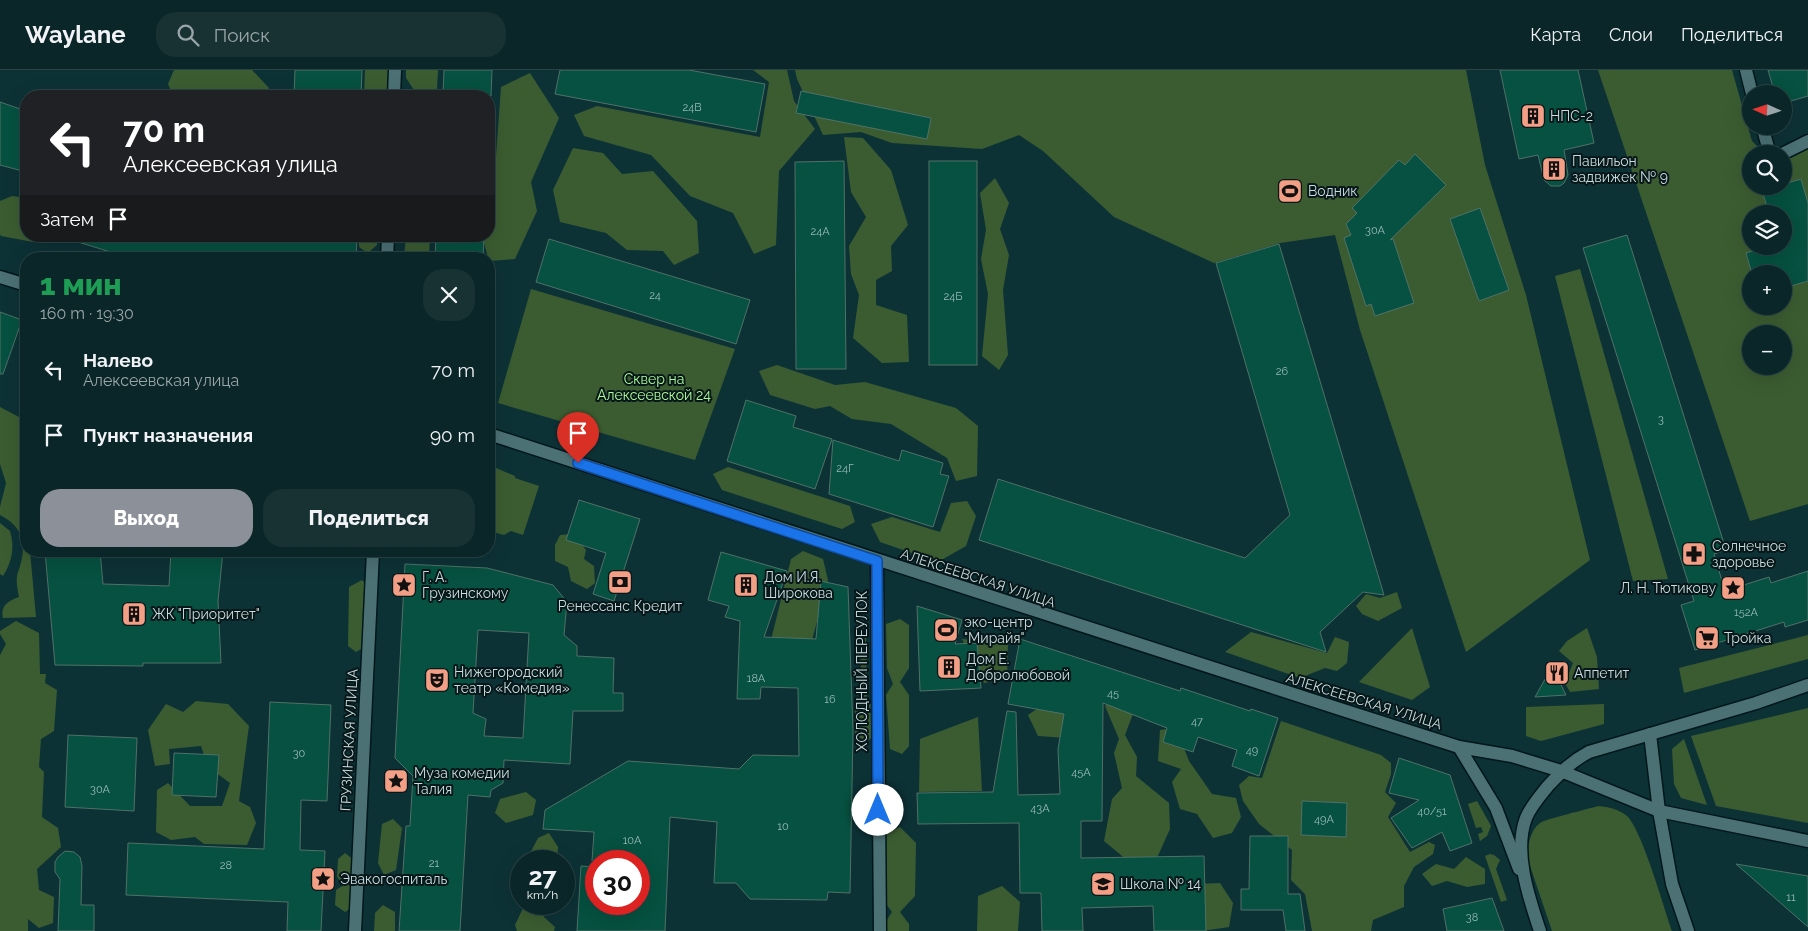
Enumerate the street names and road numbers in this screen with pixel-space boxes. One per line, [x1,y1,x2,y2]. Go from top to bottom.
street label: АЛЕКСЕЕВСКАЯ УЛИЦА [898,545,1058,611]
street label: ХОЛОДНЫЙ ПЕРЕУЛОК [853,590,870,751]
street label: ГРУЗИНСКАЯ УЛИЦА [337,668,361,812]
street label: АЛЕКСЕЕВСКАЯ УЛИЦА [1284,670,1444,732]

